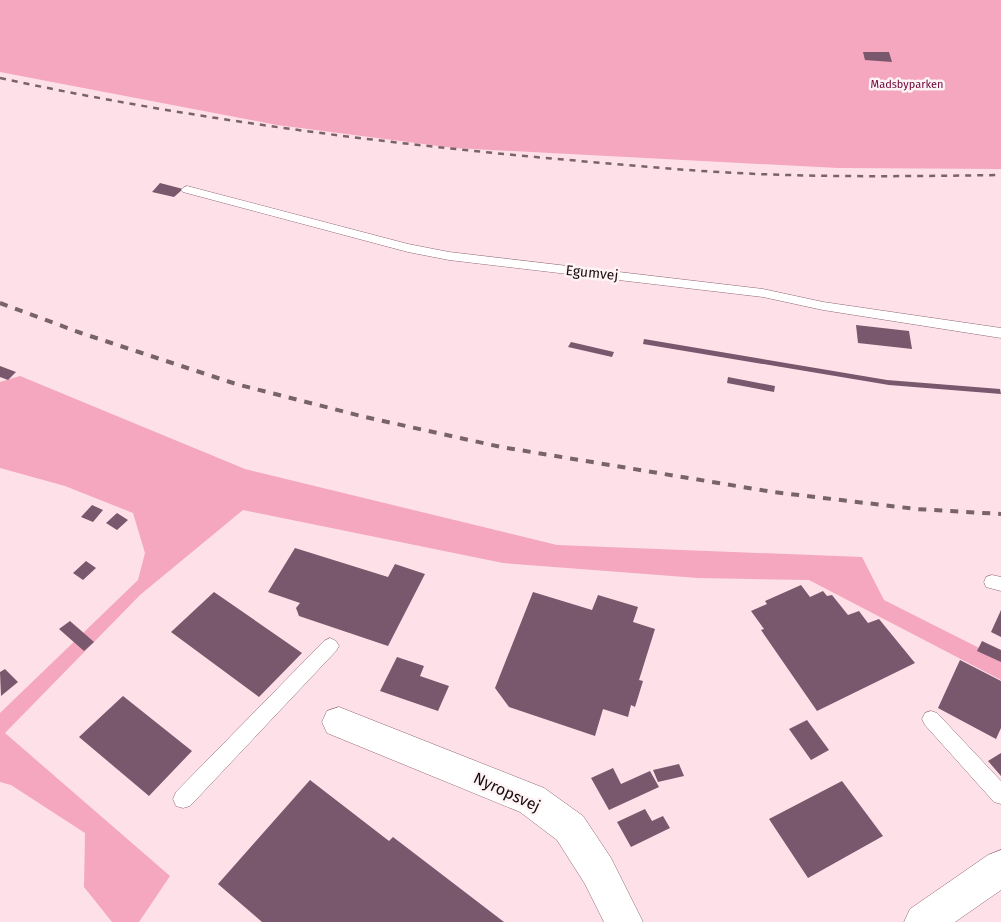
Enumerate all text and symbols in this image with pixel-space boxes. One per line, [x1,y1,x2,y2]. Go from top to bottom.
park label: Madsbyparken [871,78,943,91]
street label: Egumvej [565,262,619,284]
street label: Nyropsvej [471,768,543,816]

